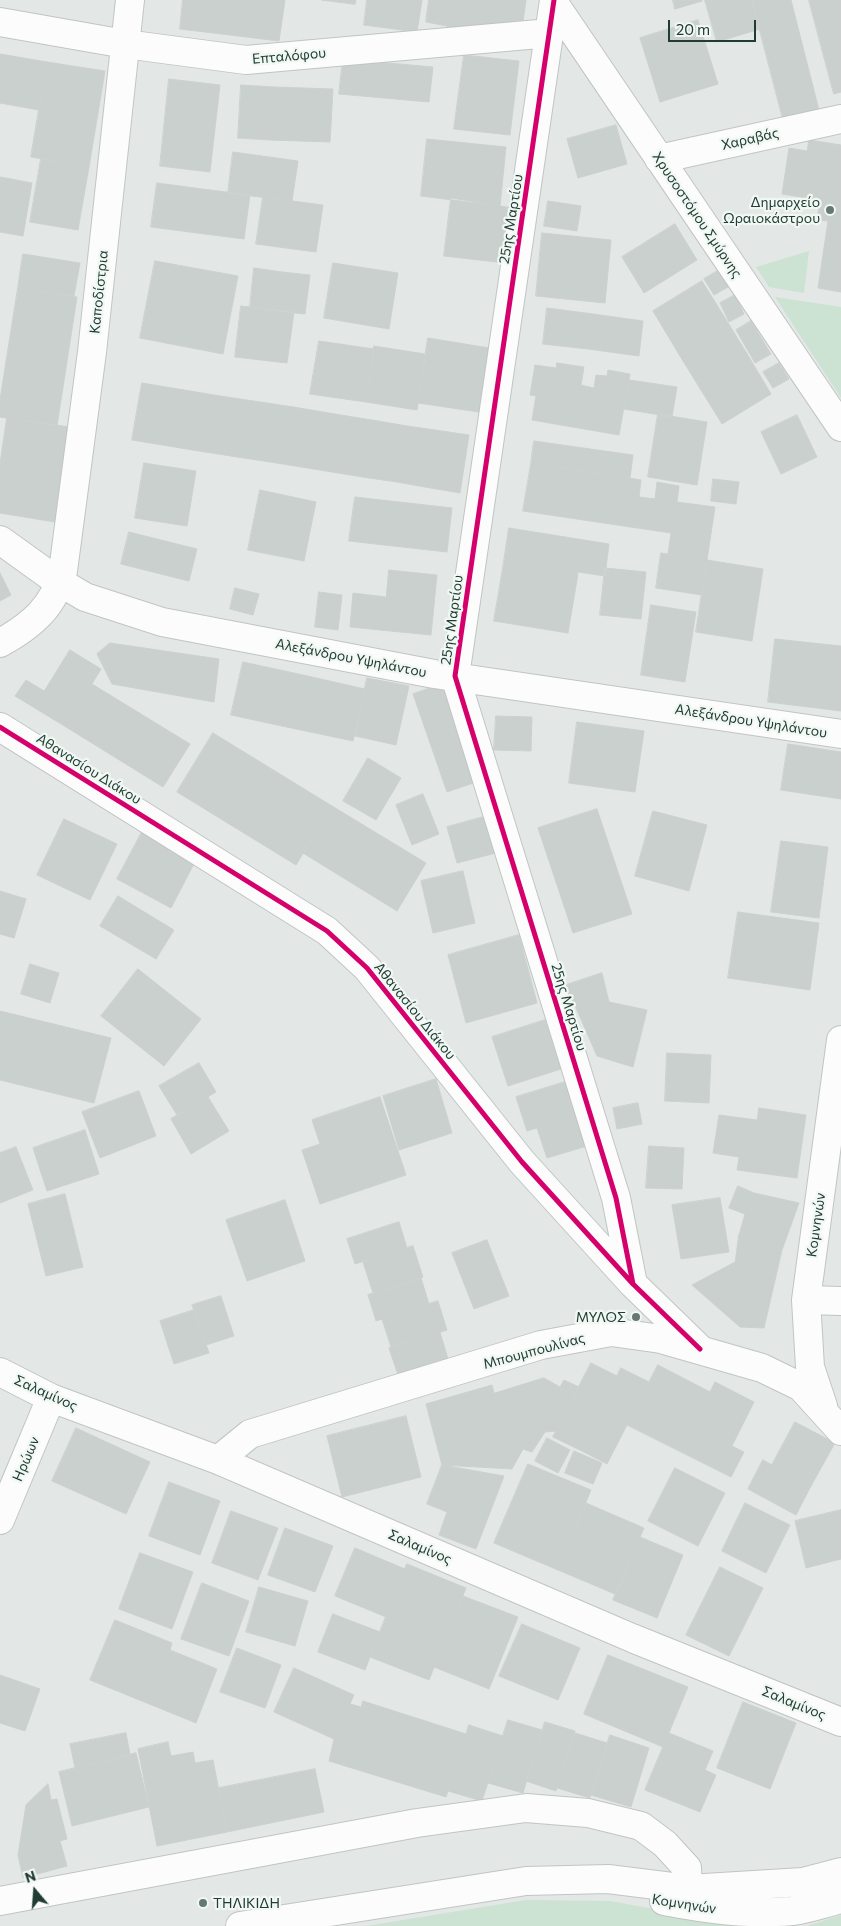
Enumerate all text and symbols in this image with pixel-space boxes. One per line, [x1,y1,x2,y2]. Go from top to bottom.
scale bar [671,10,758,42]
text: 20 m [676,20,710,38]
street label: Επταλόφου [251,44,327,68]
street label: Χαραβάς [720,124,780,154]
street label: Χρυσοστόμου Σμύρνης [649,149,745,281]
street label: 25ης Μαρτίου [496,173,526,265]
place label: Δημαρχείο Ωραιοκάστρου [723,194,820,226]
marker: Δημαρχείο Ωραιοκάστρου [824,204,836,216]
street label: Καποδίστρια [86,249,112,335]
street label: 25ης Μαρτίου [437,574,467,666]
street label: Αλεξάνδρου Υψηλάντου [274,635,428,681]
street label: Αλεξάνδρου Υψηλάντου [674,701,828,741]
street label: Αθανασίου Διάκου [34,730,144,808]
street label: Αθανασίου Διάκου [371,959,459,1063]
street label: 25ης Μαρτίου [548,961,590,1053]
street label: Κομνηνών [803,1192,829,1258]
place label: ΜΥΛΟΣ [576,1309,626,1325]
marker: ΜΥΛΟΣ [630,1311,642,1323]
street label: Μπουμπουλίνας [481,1329,587,1373]
street label: Σαλαμίνος [12,1372,80,1414]
street label: Ηρώων [9,1434,43,1484]
street label: Σαλαμίνος [386,1526,454,1568]
street label: Σαλαμίνος [760,1683,828,1723]
north arrow [10,1866,60,1916]
text: N [23,1867,38,1886]
street label: Κομνηνών [651,1891,717,1917]
place label: ΤΗΛΙΚΙΔΗ [213,1895,280,1911]
marker: ΤΗΛΙΚΙΔΗ [197,1897,209,1909]

